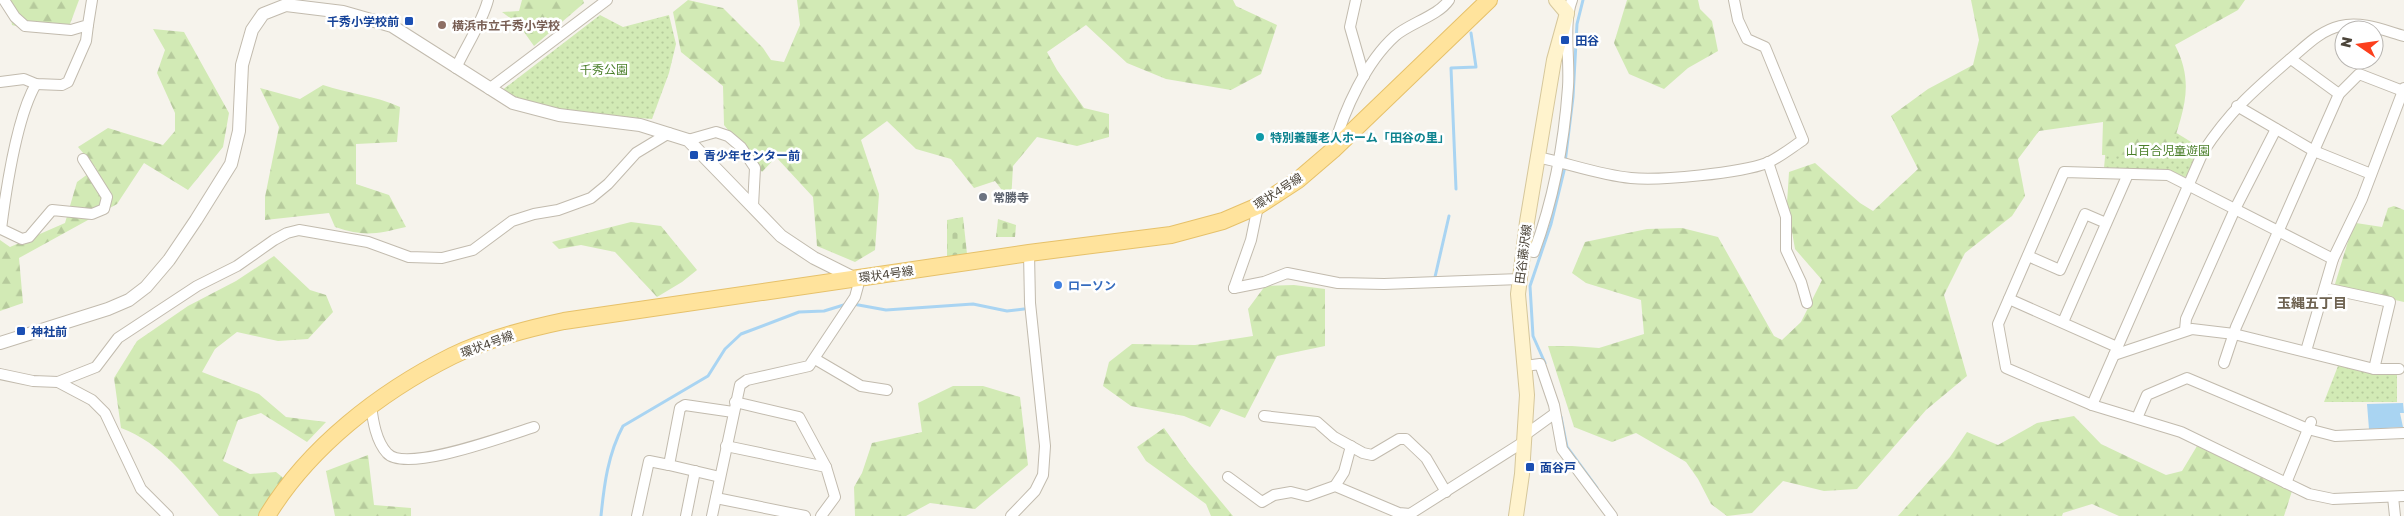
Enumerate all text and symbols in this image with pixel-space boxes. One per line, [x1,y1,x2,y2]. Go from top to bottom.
place label: 千秀小学校前 [327,14,399,29]
marker: 千秀小学校前 [403,15,415,27]
place label: 横浜市立千秀小学校 [452,18,560,33]
marker: 横浜市立千秀小学校 [436,19,448,31]
north arrow [2334,20,2384,70]
place label: 田谷 [1575,33,1599,48]
marker: 田谷 [1559,34,1571,46]
text: N [2336,35,2355,49]
park label: 千秀公園 [580,62,628,77]
place label: 特別養護老人ホーム「田谷の里」 [1270,130,1450,145]
marker: 特別養護老人ホーム「田谷の里」 [1254,131,1266,143]
park label: 山百合児童遊園 [2126,143,2210,158]
place label: 青少年センター前 [704,148,800,163]
marker: 青少年センター前 [688,149,700,161]
street label: 環状4号線 [1251,170,1305,212]
place label: 常勝寺 [993,190,1029,205]
marker: 常勝寺 [977,191,989,203]
street label: 田谷藤沢線 [1512,223,1534,285]
street label: 環状4号線 [858,263,914,285]
place label: ローソン [1068,278,1116,293]
marker: ローソン [1052,279,1064,291]
district label: 玉縄五丁目 [2277,294,2347,311]
place label: 神社前 [31,324,67,339]
marker: 神社前 [15,325,27,337]
street label: 環状4号線 [458,327,516,361]
place label: 面谷戸 [1540,460,1576,475]
marker: 面谷戸 [1524,461,1536,473]

